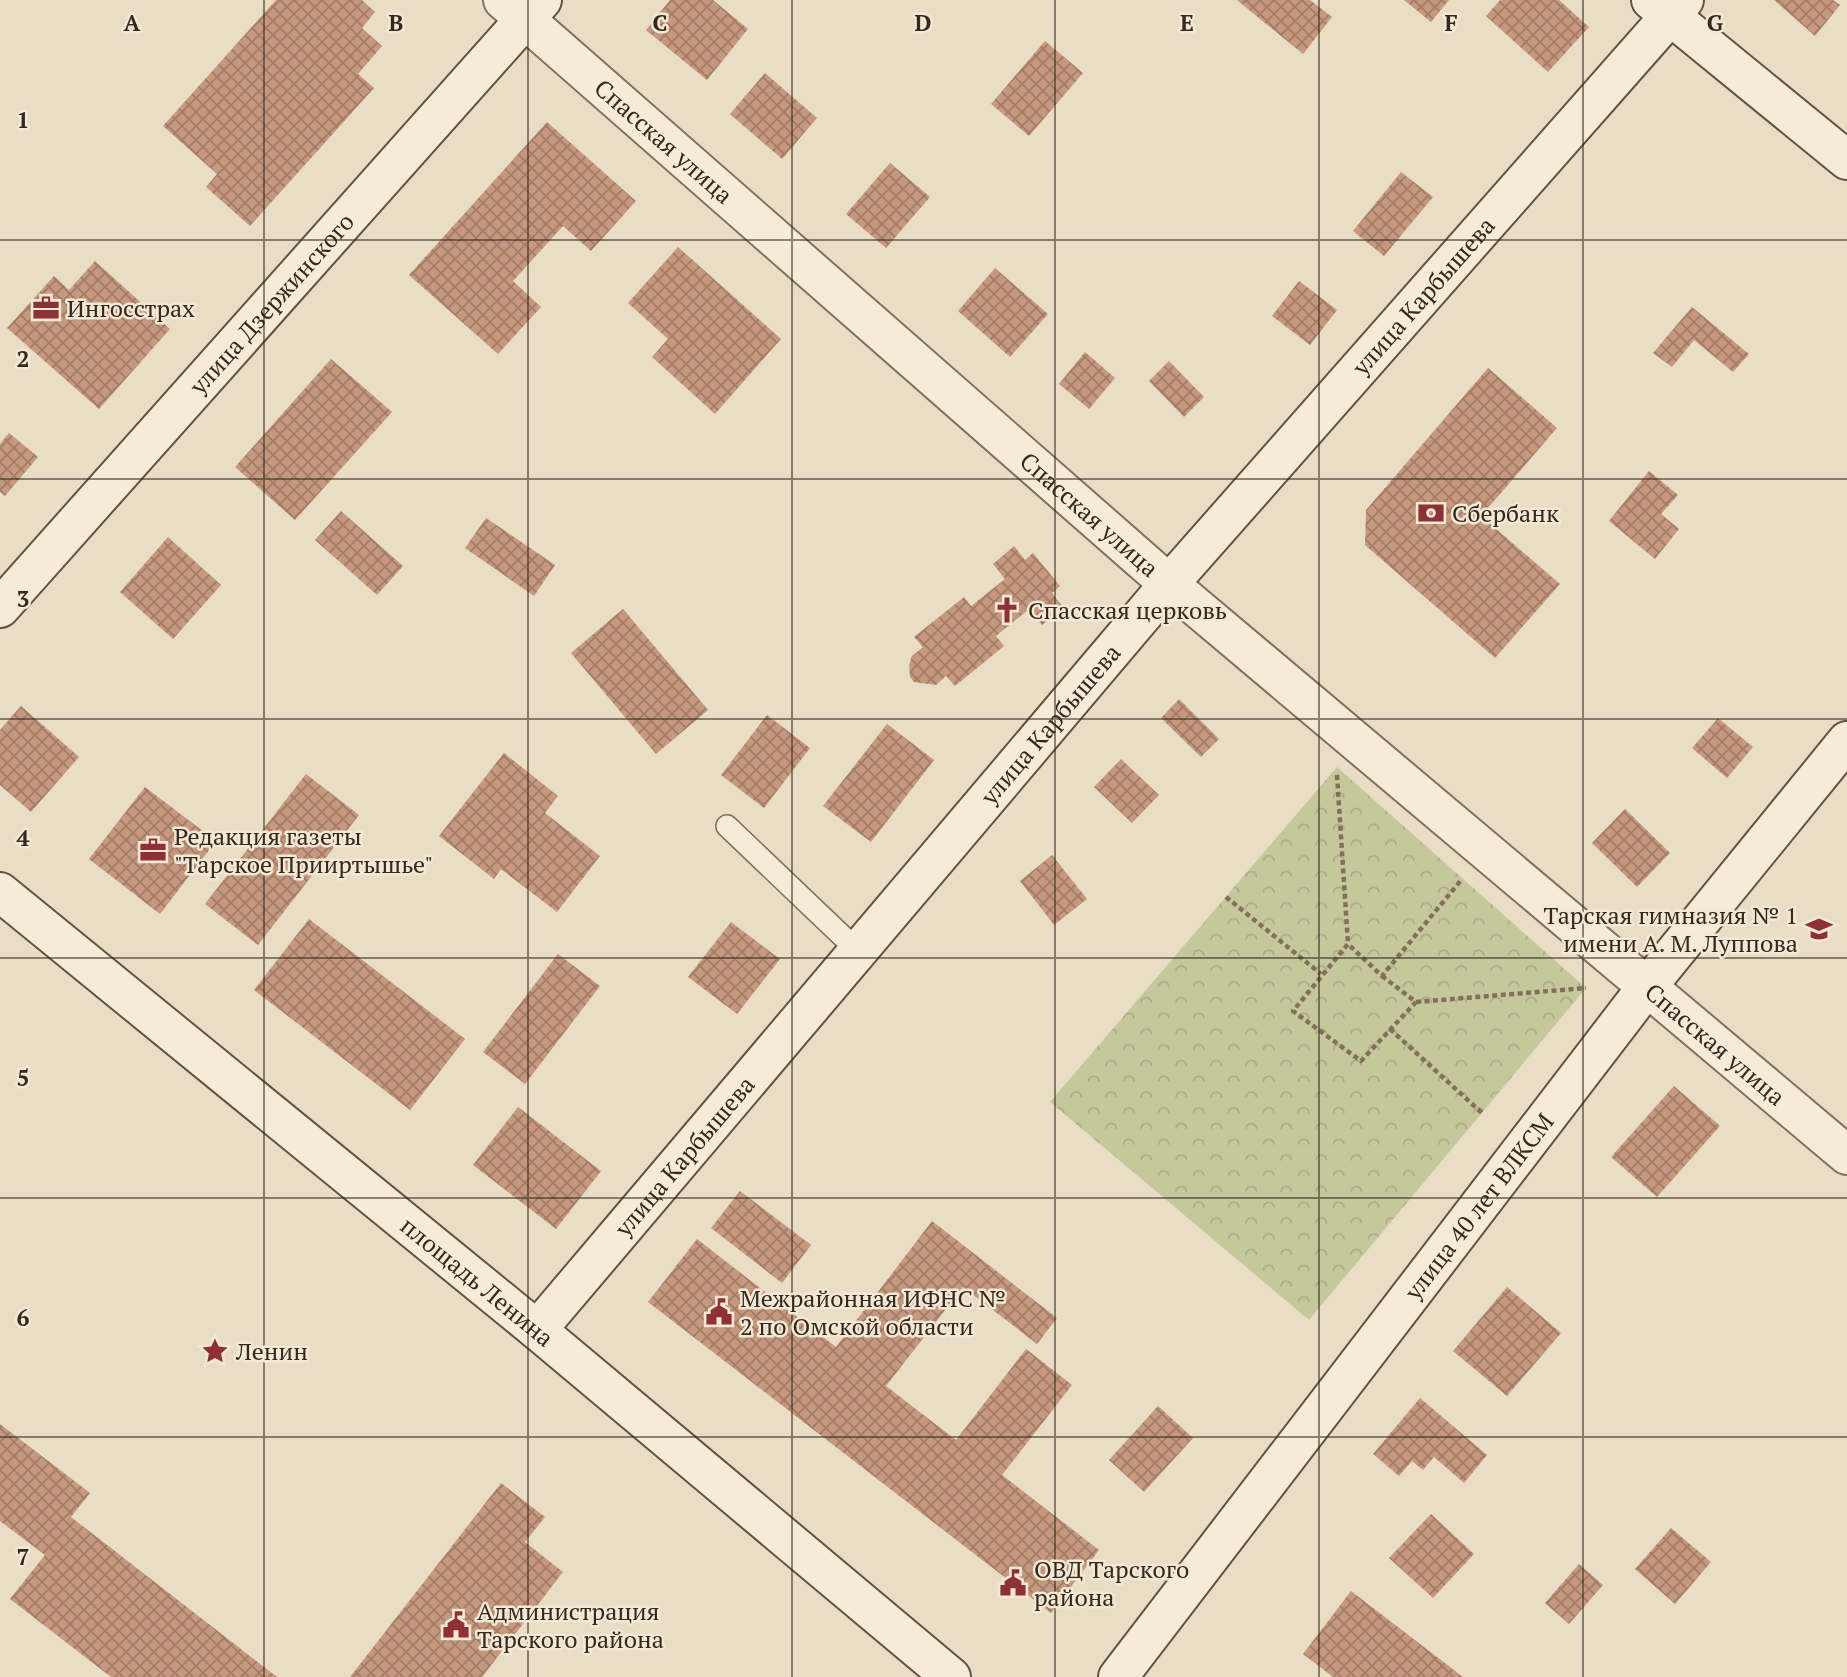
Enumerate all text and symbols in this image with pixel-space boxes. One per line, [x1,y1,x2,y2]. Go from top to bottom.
text: A [124,7,141,38]
text: B [389,7,404,38]
text: C [653,7,668,38]
text: D [915,7,932,38]
text: E [1180,7,1194,38]
text: F [1444,7,1458,38]
text: G [1707,7,1724,38]
street label: Спасская улица [588,72,740,211]
text: 1 [17,104,30,135]
street label: улица Дзержинского [181,206,361,402]
street label: улица Карбышева [1344,210,1502,383]
place label: Ингосстрах [67,292,195,324]
office icon: Ингосстрах [31,293,61,323]
text: 2 [17,343,30,374]
street label: Спасская улица [1013,445,1165,584]
place label: Сбербанк [1452,497,1559,529]
bank icon: Сбербанк [1416,498,1446,528]
text: 3 [17,583,30,614]
place label: Спасская церковь [1028,594,1227,626]
church icon: Спасская церковь [992,595,1022,625]
street label: улица Карбышева [972,637,1127,812]
place label: Редакция газеты "Тарское Прииртышье" [174,820,433,880]
text: 4 [17,822,30,853]
office icon: Редакция газеты "Тарское Прииртышье" [138,835,168,865]
place label: Тарская гимназия № 1 имени А. М. Луппова [1544,899,1798,959]
school or university icon: Тарская гимназия № 1 имени А. М. Луппова [1804,914,1834,944]
street label: Спасская улица [1638,976,1792,1112]
text: 5 [17,1062,30,1093]
street label: улица Карбышева [607,1069,762,1244]
street label: улица 40 лет ВЛКСМ [1396,1106,1561,1307]
street label: площадь Ленина [394,1209,561,1353]
place label: Межрайонная ИФНС № 2 по Омской области [740,1282,1006,1342]
public building icon: Межрайонная ИФНС № 2 по Омской области [704,1297,734,1327]
text: 6 [17,1302,30,1333]
place label: Ленин [235,1335,308,1367]
place icon: Ленин [200,1336,230,1366]
text: 7 [17,1541,30,1572]
place label: ОВД Тарского района [1034,1553,1189,1613]
public building icon: ОВД Тарского района [998,1568,1028,1598]
place label: Администрация Тарского района [477,1595,664,1655]
public building icon: Администрация Тарского района [441,1610,471,1640]

